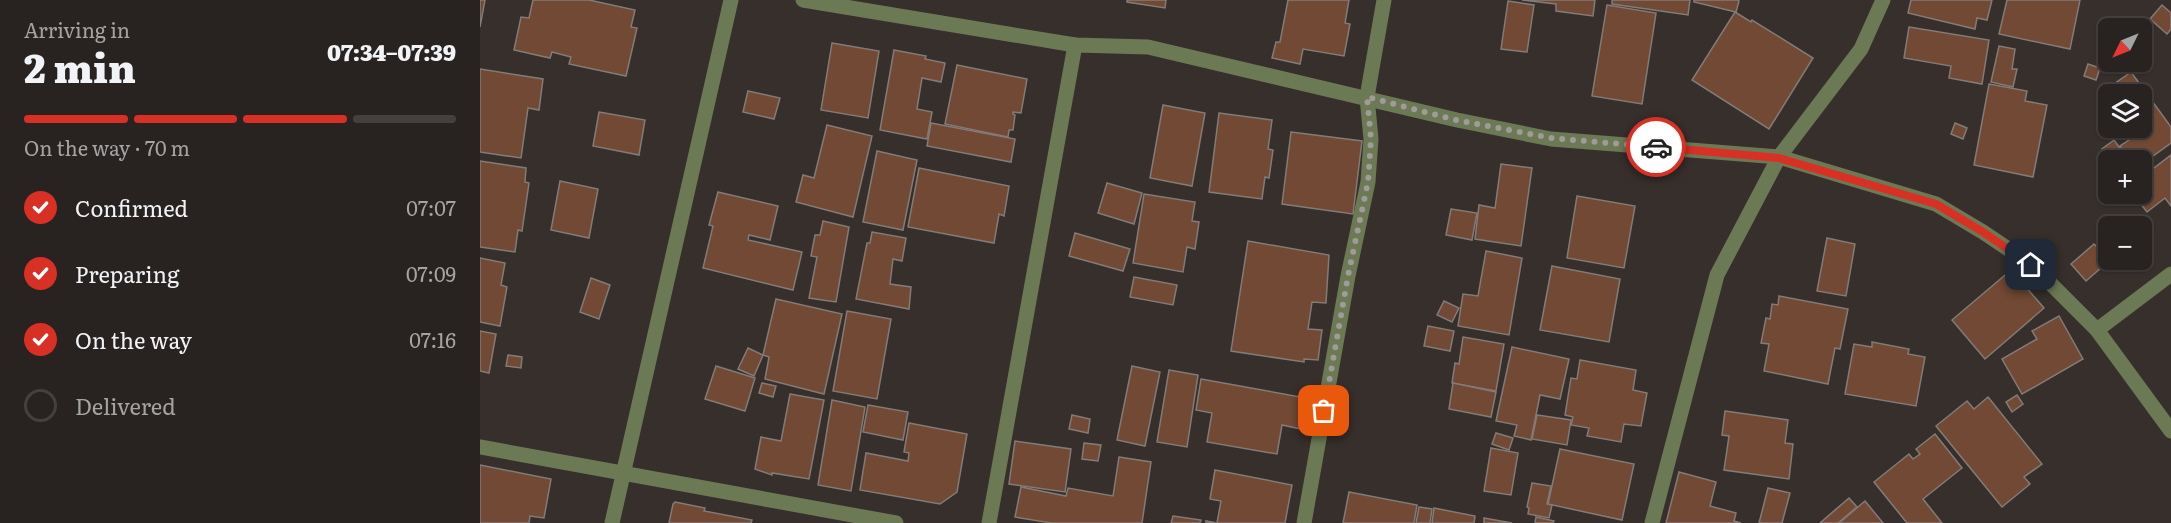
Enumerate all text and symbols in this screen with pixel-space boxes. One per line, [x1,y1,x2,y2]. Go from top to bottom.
text: Arriving in [24,14,130,44]
north arrow [2098,18,2152,72]
map controls [2098,18,2152,270]
text: 07:34–07:39 [327,35,456,68]
text: 2 min [24,37,136,95]
button: layers [2098,84,2152,138]
courier [1626,117,1686,177]
icon: car [1640,131,1673,164]
text: On the way · 70 m [24,132,190,162]
button: + [2098,150,2152,204]
icon: check [24,191,57,224]
text: Confirmed [75,191,188,224]
text: 07:07 [406,192,456,222]
button: − [2098,216,2152,270]
pin [2005,239,2056,290]
icon: home [2014,248,2047,281]
icon: check [24,257,57,290]
text: Preparing [75,257,179,290]
text: 07:09 [406,258,456,288]
icon: check [24,323,57,356]
text: On the way [75,323,192,356]
text: 07:16 [409,324,456,354]
pin [1298,385,1349,436]
text: Delivered [75,389,176,422]
icon: bag [1307,394,1340,427]

